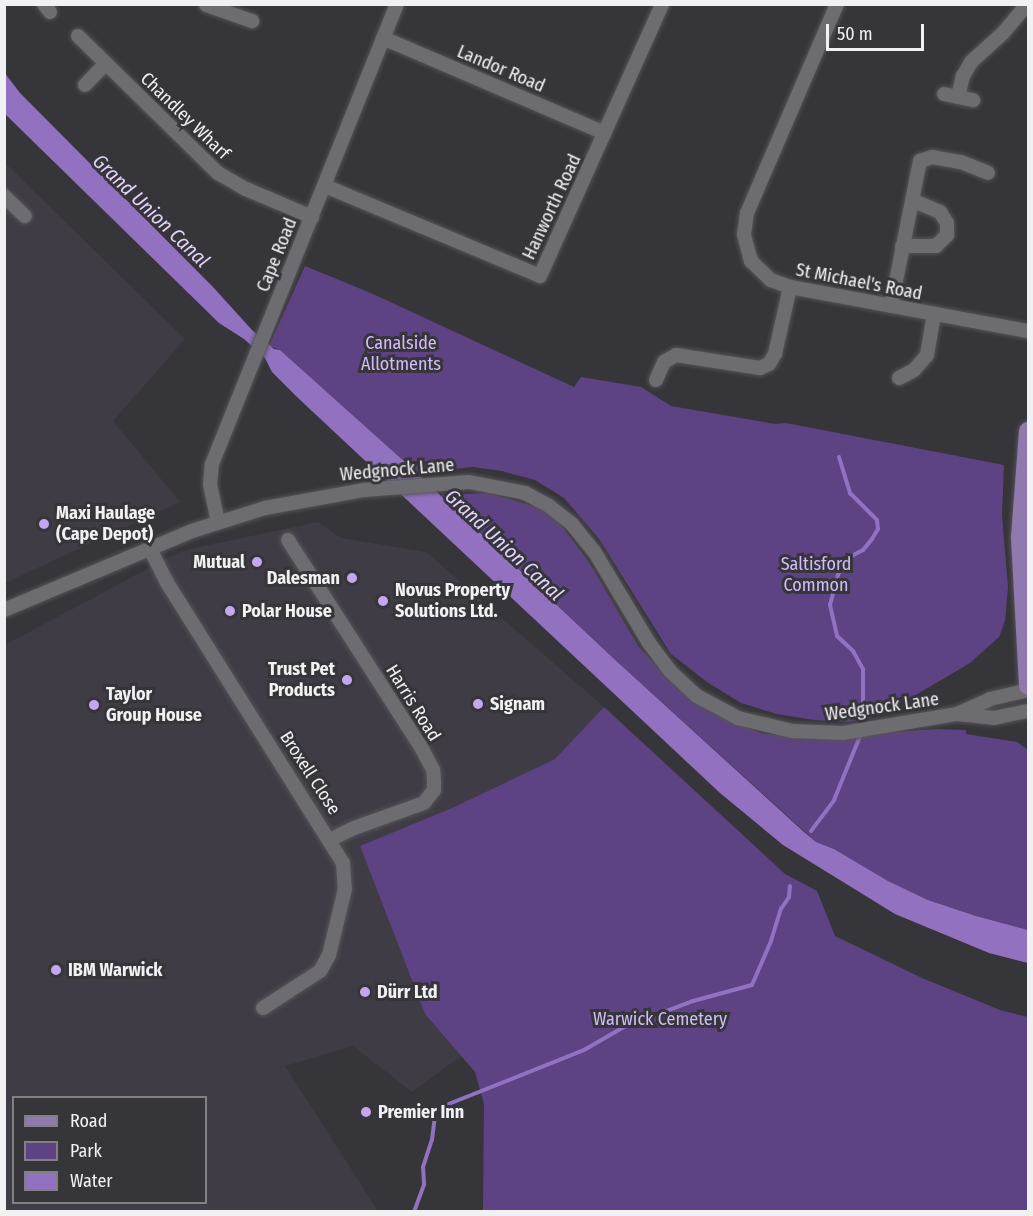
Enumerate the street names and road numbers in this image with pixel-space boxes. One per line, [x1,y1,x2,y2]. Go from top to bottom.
street label: Landor Road [454,41,548,97]
street label: Chandley Wharf [136,68,234,164]
street label: Hanworth Road [518,151,586,263]
street label: Cape Road [252,215,302,295]
street label: St Michael's Road [794,259,924,305]
street label: Wedgnock Lane [339,454,455,486]
street label: Harris Road [381,661,445,745]
street label: Wedgnock Lane [824,688,940,726]
street label: Broxell Close [275,727,345,819]

